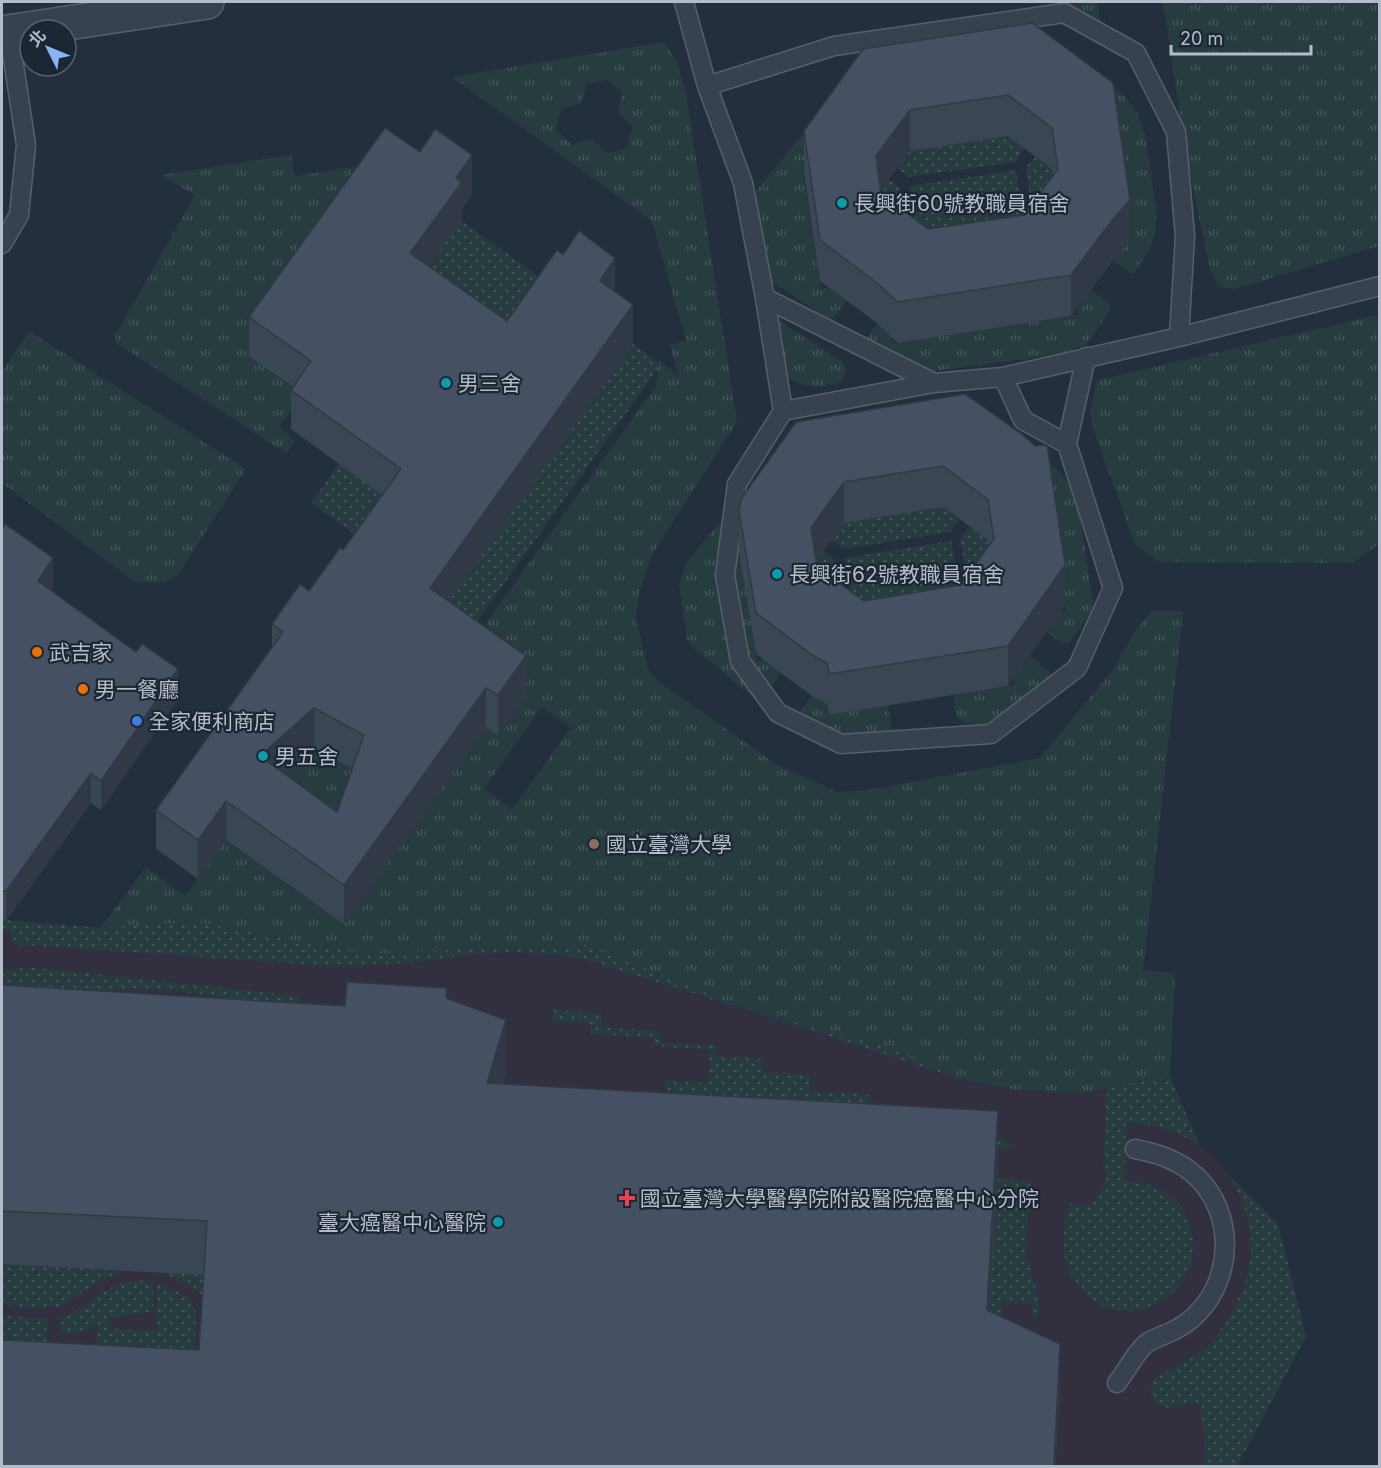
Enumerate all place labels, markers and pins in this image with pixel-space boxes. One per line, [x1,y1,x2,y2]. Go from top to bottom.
place label: 長興街60號教職員宿舍 [854,191,1069,216]
marker: 長興街60號教職員宿舍 [835,196,849,210]
place label: 男三舍 [458,371,521,396]
marker: 男三舍 [439,376,453,390]
place label: 長興街62號教職員宿舍 [789,562,1004,587]
marker: 長興街62號教職員宿舍 [770,567,784,581]
place label: 武吉家 [49,640,112,665]
marker: 武吉家 [30,645,44,659]
place label: 男一餐廳 [95,677,179,702]
marker: 男一餐廳 [76,682,90,696]
place label: 全家便利商店 [149,709,275,734]
marker: 全家便利商店 [130,714,144,728]
place label: 男五舍 [275,744,338,769]
marker: 男五舍 [256,749,270,763]
place label: 國立臺灣大學 [606,832,732,857]
marker: 國立臺灣大學 [587,837,601,851]
place label: 國立臺灣大學醫學院附設醫院癌醫中心分院 [640,1186,1039,1211]
marker: 國立臺灣大學醫學院附設醫院癌醫中心分院 [618,1189,636,1207]
place label: 臺大癌醫中心醫院 [318,1210,486,1235]
marker: 臺大癌醫中心醫院 [491,1215,505,1229]

